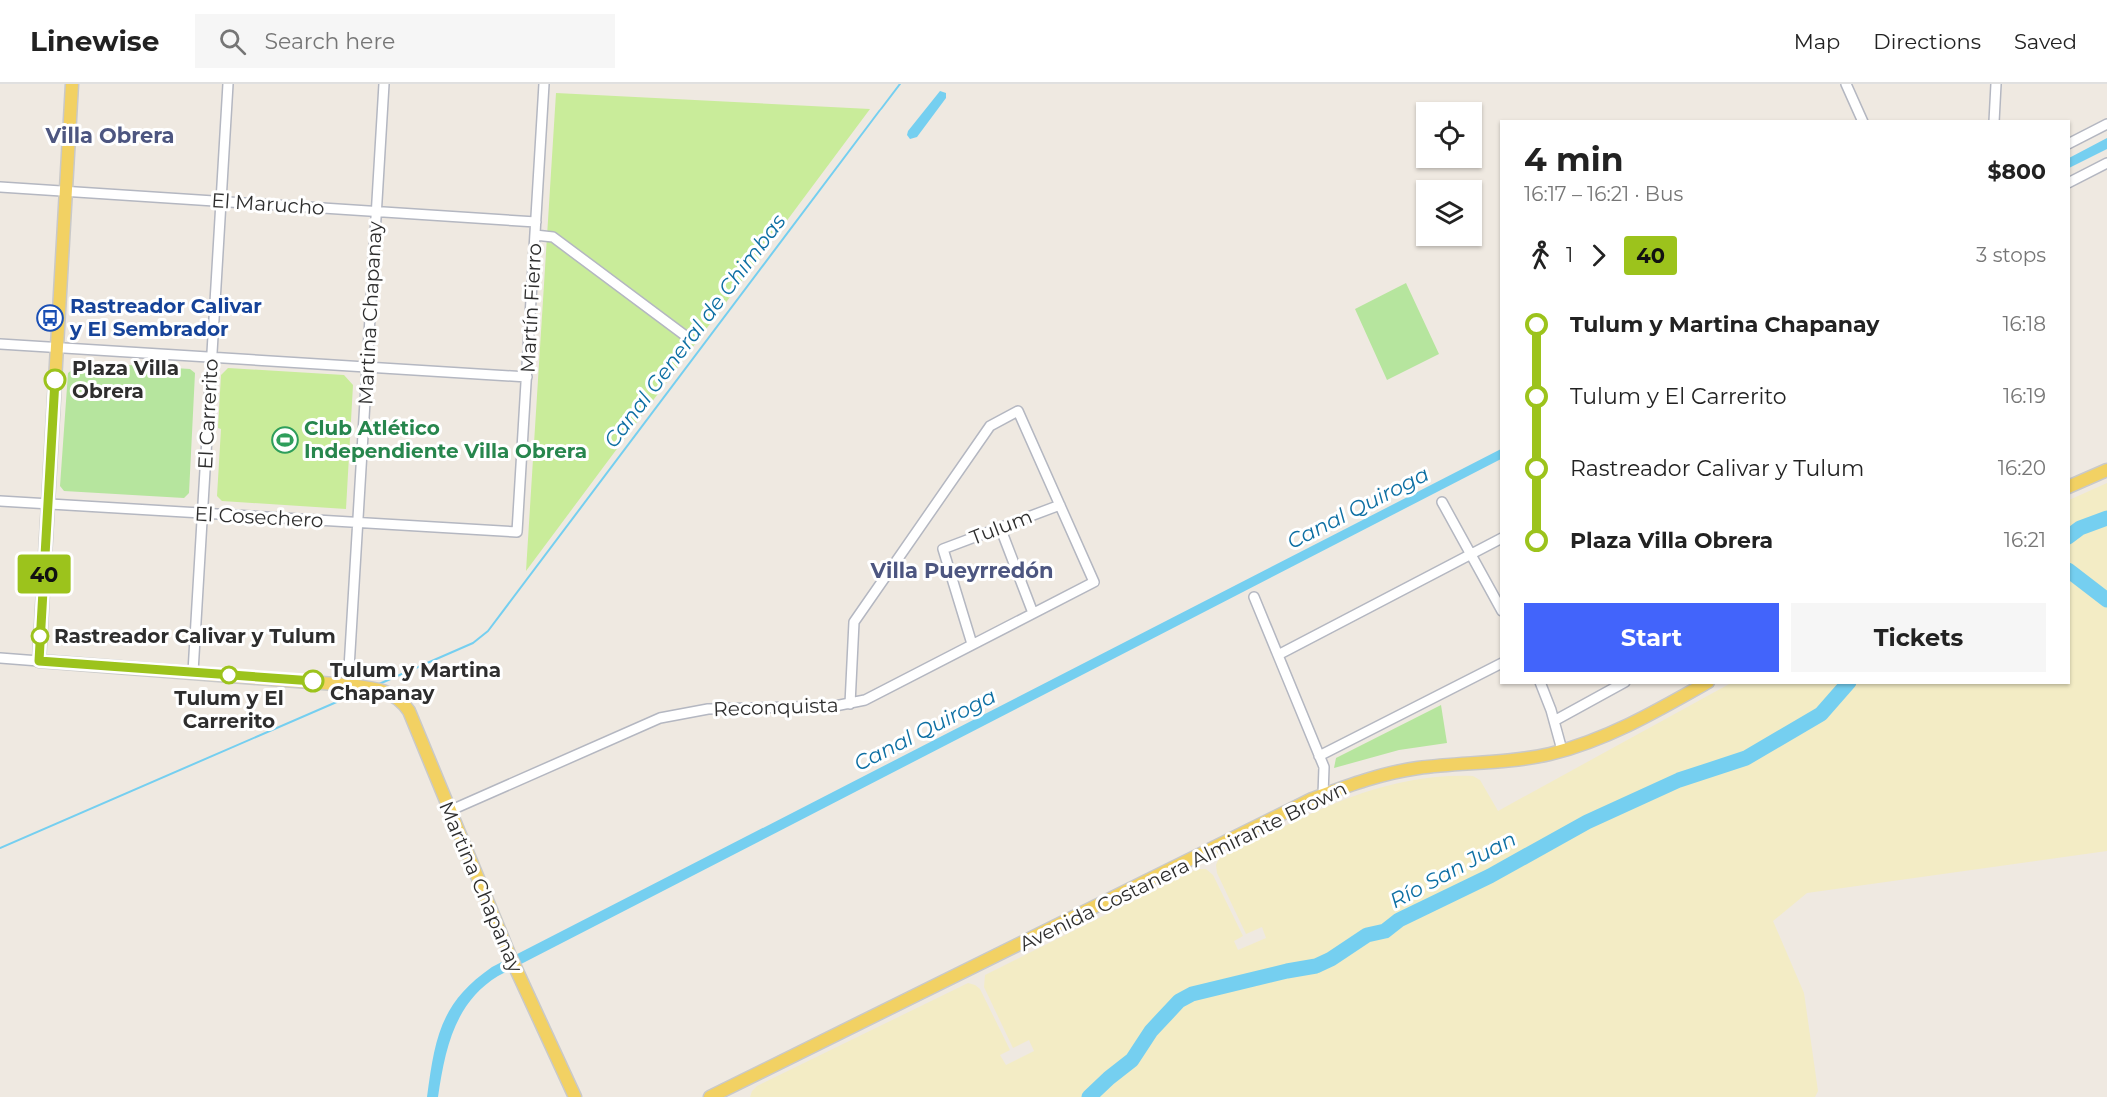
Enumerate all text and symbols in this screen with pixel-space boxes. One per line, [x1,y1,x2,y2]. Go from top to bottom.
search box [195,14,615,68]
text: Linewise [30,24,159,58]
icon: search [216,25,249,58]
text: Search here [264,28,395,55]
text: Map [1794,29,1840,54]
text: Directions [1873,29,1981,54]
text: Saved [2014,29,2077,54]
map controls [1416,102,1482,246]
button: locate [1416,102,1482,168]
district label: Villa Obrera [45,123,174,148]
text: 4 min [1524,139,1623,179]
text: $800 [1988,158,2046,185]
button: layers [1416,180,1482,246]
text: 16:17 – 16:21 · Bus [1524,182,1683,206]
street label: El Marucho [211,188,325,220]
water label: Canal General de Chimbas [599,209,791,452]
street label: Martina Chapanay [353,220,387,405]
icon: walk [1524,239,1557,272]
icon: forward [1582,239,1615,272]
street label: Martín Fierro [516,243,546,373]
text: 1 [1566,243,1573,267]
text: 40 [1636,243,1665,268]
text: 3 stops [1976,243,2046,267]
place label: Rastreador Calivar y El Sembrador [69,294,262,341]
bus stop icon: Rastreador Calivar y El Sembrador [35,303,65,333]
text: Tulum y Martina Chapanay [1570,311,1879,338]
text: 16:18 [2002,312,2046,336]
place label: Plaza Villa Obrera [72,356,179,403]
street label: El Carrerito [193,358,223,470]
marker: Plaza Villa Obrera [44,369,66,391]
text: Tulum y El Carrerito [1570,383,1787,410]
text: 16:19 [2003,384,2046,408]
place label: Club Atlético Independiente Villa Obrera [304,416,587,463]
sports icon: Club Atlético Independiente Villa Obrera [270,425,300,455]
text: Rastreador Calivar y Tulum [1570,455,1864,482]
text: 16:20 [1998,456,2046,480]
water label: Canal Quiroga [1283,461,1433,554]
street label: El Cosechero [194,502,324,532]
street label: Tulum [967,504,1035,550]
text: Plaza Villa Obrera [1570,527,1773,554]
text: 16:21 [2004,528,2046,552]
line badge: 40 [17,554,71,594]
district label: Villa Pueyrredón [870,558,1053,583]
text: 40 [30,562,58,587]
button: Start [1524,603,1779,672]
button: Tickets [1791,603,2046,672]
place label: Rastreador Calivar y Tulum [54,624,336,648]
marker: Rastreador Calivar y Tulum [31,627,49,645]
place label: Tulum y Martina Chapanay [330,658,501,705]
marker: Tulum y El Carrerito [220,666,238,684]
marker: Tulum y Martina Chapanay [302,670,324,692]
water label: Canal Quiroga [850,683,1000,776]
place label: Tulum y El Carrerito [174,686,284,733]
street label: Reconquista [713,693,839,721]
street label: Avenida Costanera Almirante Brown [1015,776,1351,956]
street label: Martina Chapanay [434,798,528,976]
water label: Río San Juan [1385,826,1520,913]

